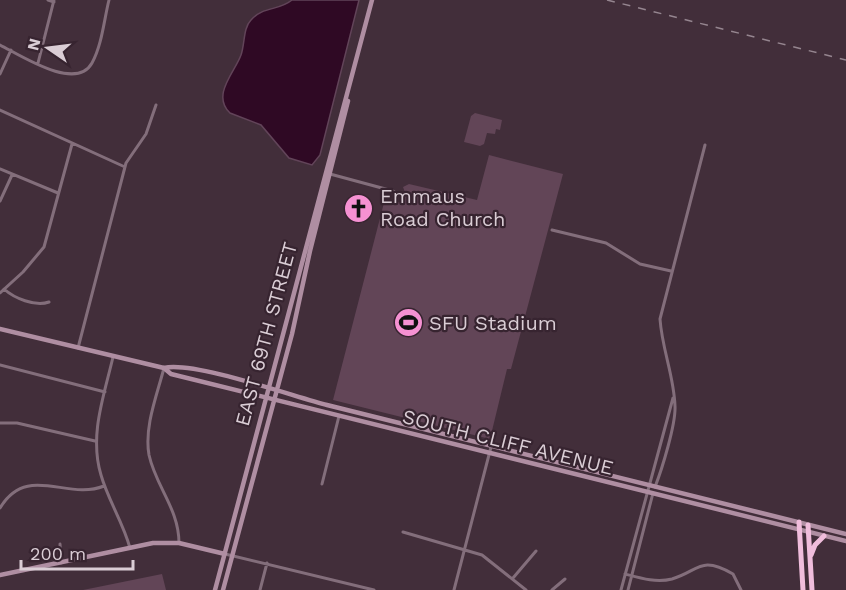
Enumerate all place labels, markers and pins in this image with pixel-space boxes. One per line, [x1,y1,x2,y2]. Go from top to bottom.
place label: Emmaus Road Church [380,184,506,231]
church icon: Emmaus Road Church [343,192,375,224]
sports icon: SFU Stadium [392,307,424,339]
place label: SFU Stadium [429,311,557,335]

